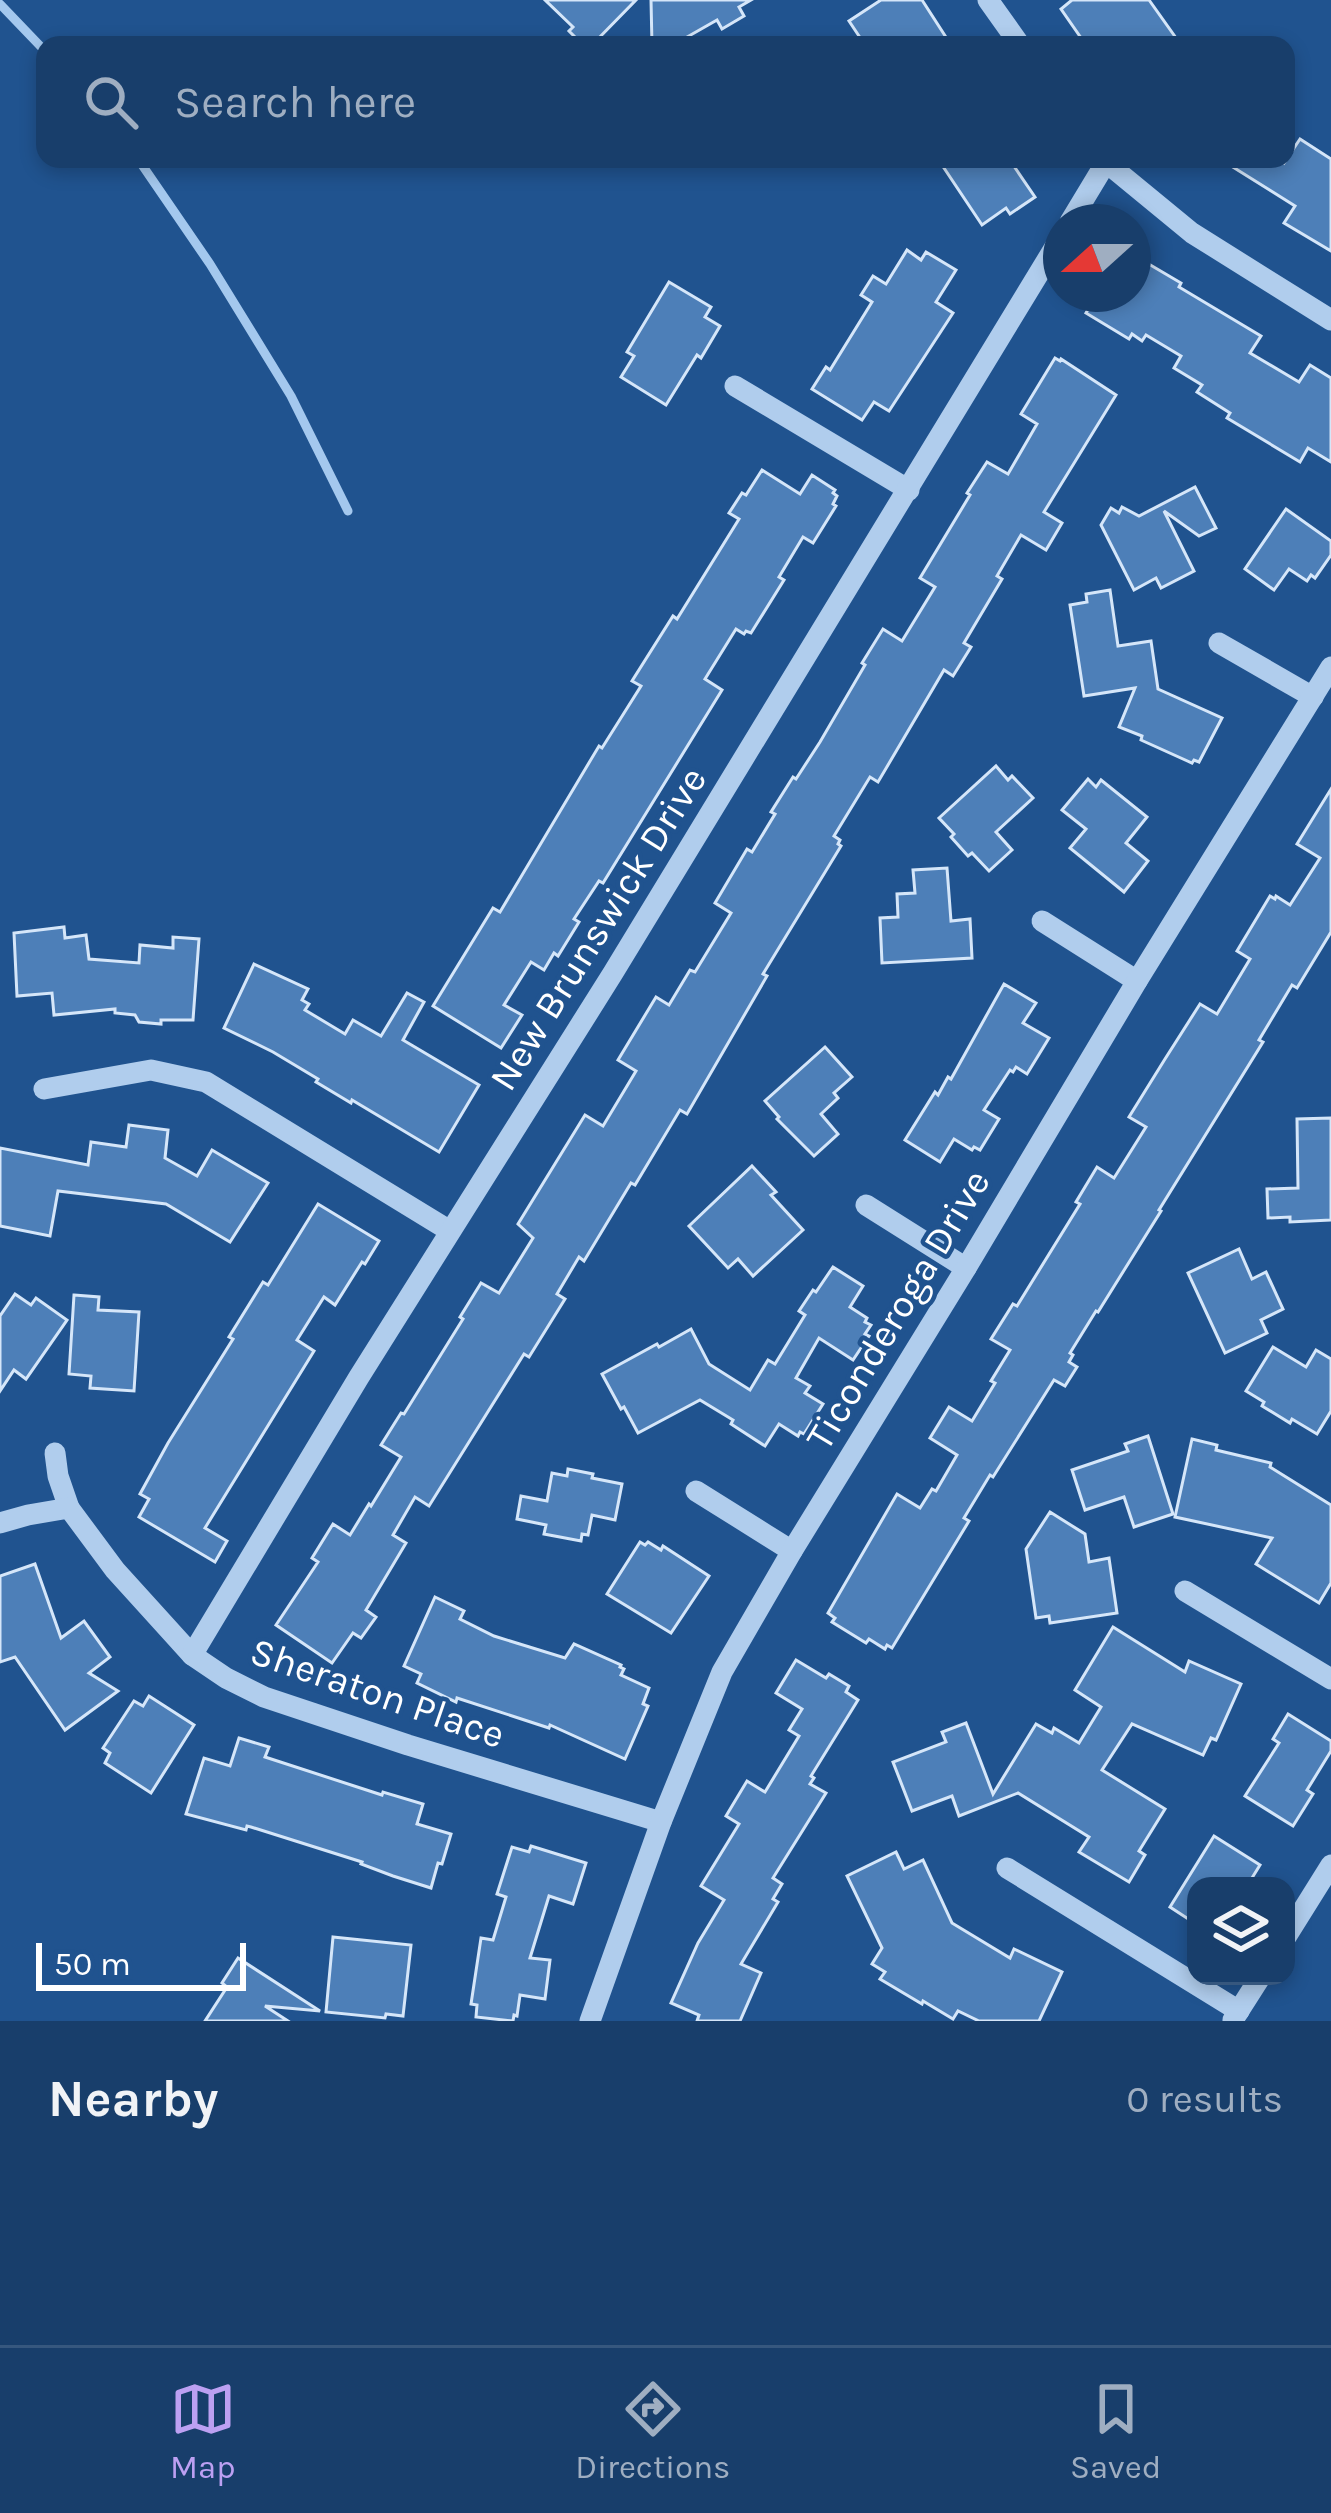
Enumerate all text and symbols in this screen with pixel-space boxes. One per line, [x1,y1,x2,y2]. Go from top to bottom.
search box [36,36,1295,168]
icon: search [78,69,144,135]
text: Search here [174,76,416,128]
north arrow [1043,204,1151,312]
street label: New Brunswick Drive [480,758,716,1099]
street label: Ticonderoga Drive [796,1161,1000,1458]
street label: Sheraton Place [245,1628,511,1758]
map controls [1187,1877,1295,1985]
button: layers [1187,1877,1295,1985]
scale bar [36,1937,246,1990]
text: 50 m [54,1945,131,1983]
text: Nearby [48,2069,218,2129]
text: 0 results [1126,2076,1283,2122]
tab: Map [170,2376,236,2486]
tab: Directions [575,2376,730,2486]
tab: Saved [1070,2376,1161,2486]

